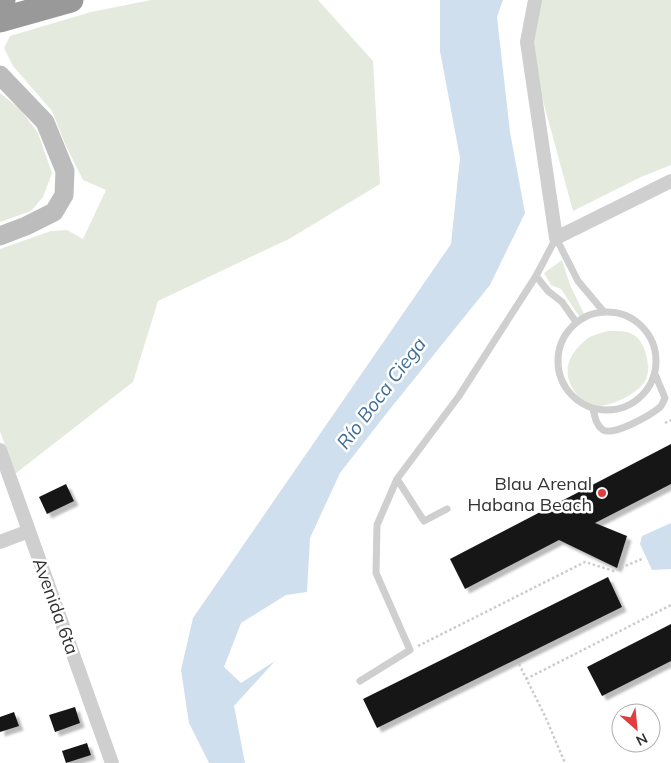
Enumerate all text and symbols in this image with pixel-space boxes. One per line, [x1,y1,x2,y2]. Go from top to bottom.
water label: Río Boca Ciega [331,332,431,454]
place label: Blau Arenal Habana Beach [467,472,592,516]
marker: Blau Arenal Habana Beach [596,487,608,499]
street label: Avenida 6ta [28,555,84,657]
north arrow [611,703,661,753]
text: N [633,729,651,750]

